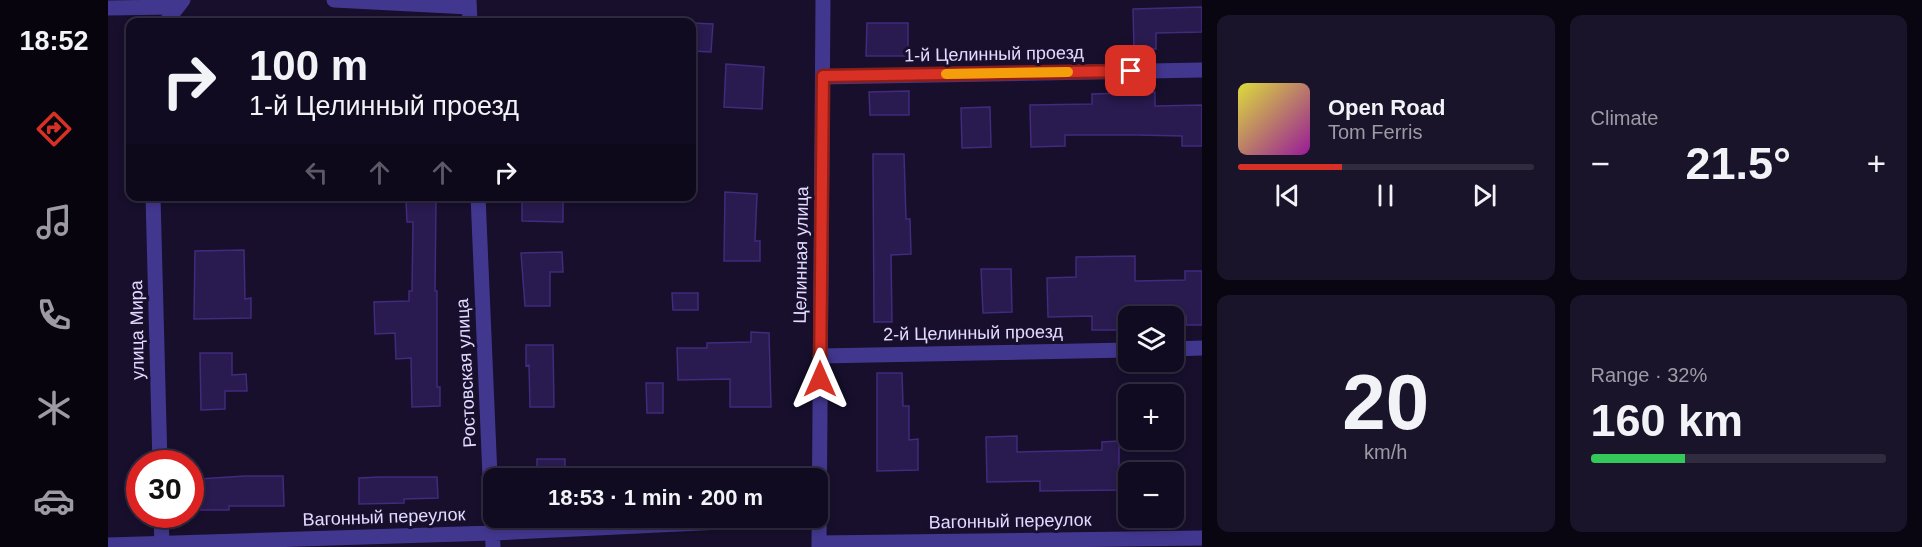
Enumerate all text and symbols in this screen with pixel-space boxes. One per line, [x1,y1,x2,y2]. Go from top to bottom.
text: 18:52 [19,26,89,56]
icon: right [150,42,228,120]
text: 100 m [249,42,368,89]
street label: 1-й Целинный проезд [904,42,1085,66]
pin [1105,45,1156,96]
icon: arrive [1114,54,1147,87]
text: 1-й Целинный проезд [249,91,519,121]
text: Open Road [1328,95,1445,120]
text: Climate [1591,107,1658,129]
icon: directions [33,108,75,150]
text: Tom Ferris [1328,121,1422,143]
text: 21.5° [1685,138,1791,189]
text: − [1591,145,1610,182]
text: + [1867,145,1886,182]
icon: left [300,156,333,189]
icon: ahead [363,156,396,189]
icon: ahead [426,156,459,189]
icon: right [489,156,522,189]
icon: previous [1271,179,1304,212]
icon: pause [1369,179,1402,212]
icon: next [1468,179,1501,212]
street label: Целинная улица [790,185,812,324]
icon: music [33,201,75,243]
street label: улица Мира [126,279,148,380]
icon: phone [33,294,75,336]
street label: Ростовская улица [452,297,480,448]
map controls [1118,306,1184,528]
button: layers [1118,306,1184,372]
street label: 2-й Целинный проезд [883,321,1064,345]
position arrow [788,347,852,411]
text: 20 [1342,358,1429,446]
text: Range · 32% [1591,364,1707,386]
button: + [1118,384,1184,450]
icon: climate [33,387,75,429]
text: 160 km [1591,395,1743,446]
text: km/h [1364,441,1407,463]
speed limit sign: 30 [126,450,204,528]
button: − [1118,462,1184,528]
icon: car [33,480,75,522]
text: 18:53 · 1 min · 200 m [548,485,763,510]
street label: Вагонный переулок [302,504,466,530]
street label: Вагонный переулок [928,510,1092,532]

